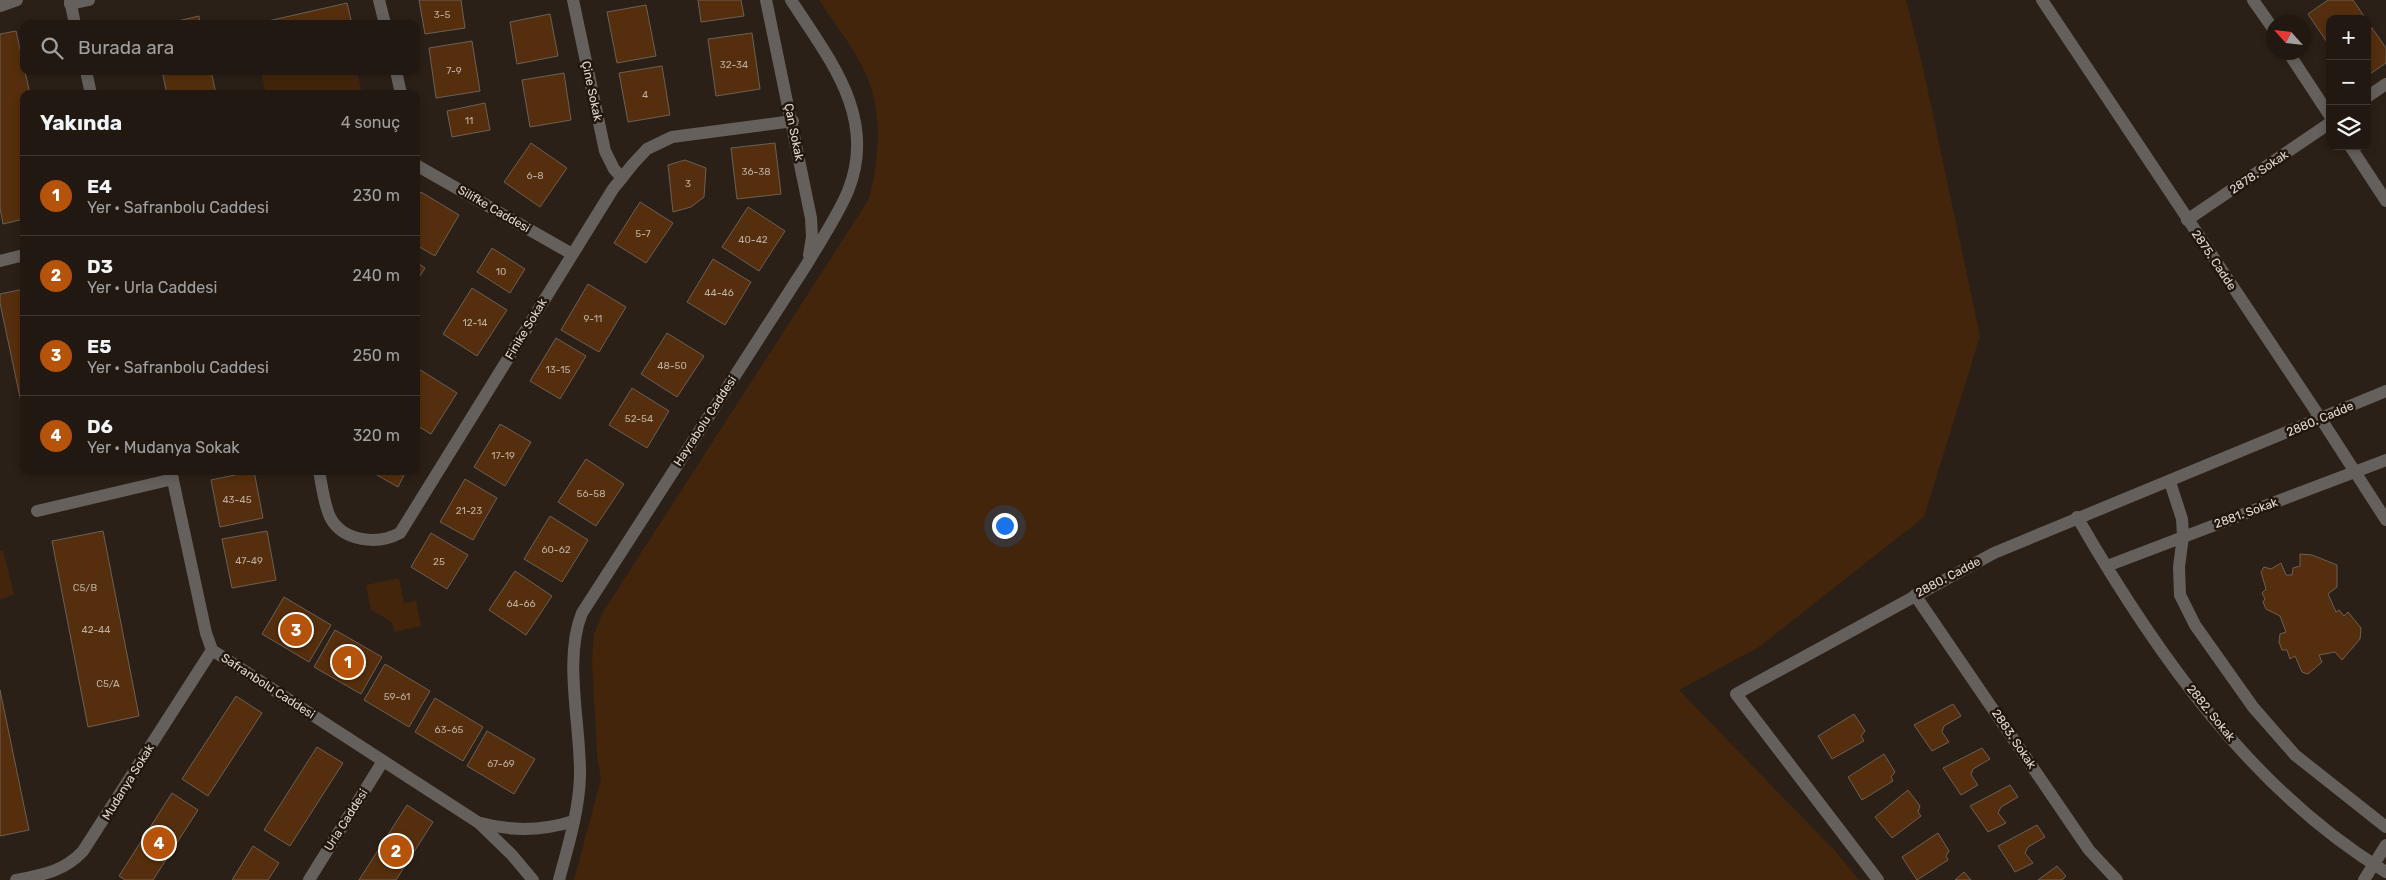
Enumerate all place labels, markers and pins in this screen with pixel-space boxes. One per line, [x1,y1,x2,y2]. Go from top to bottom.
pin: 3 [280,611,312,649]
pin: 1 [332,643,364,681]
pin: 4 [143,824,175,862]
pin: 2 [380,832,412,870]

